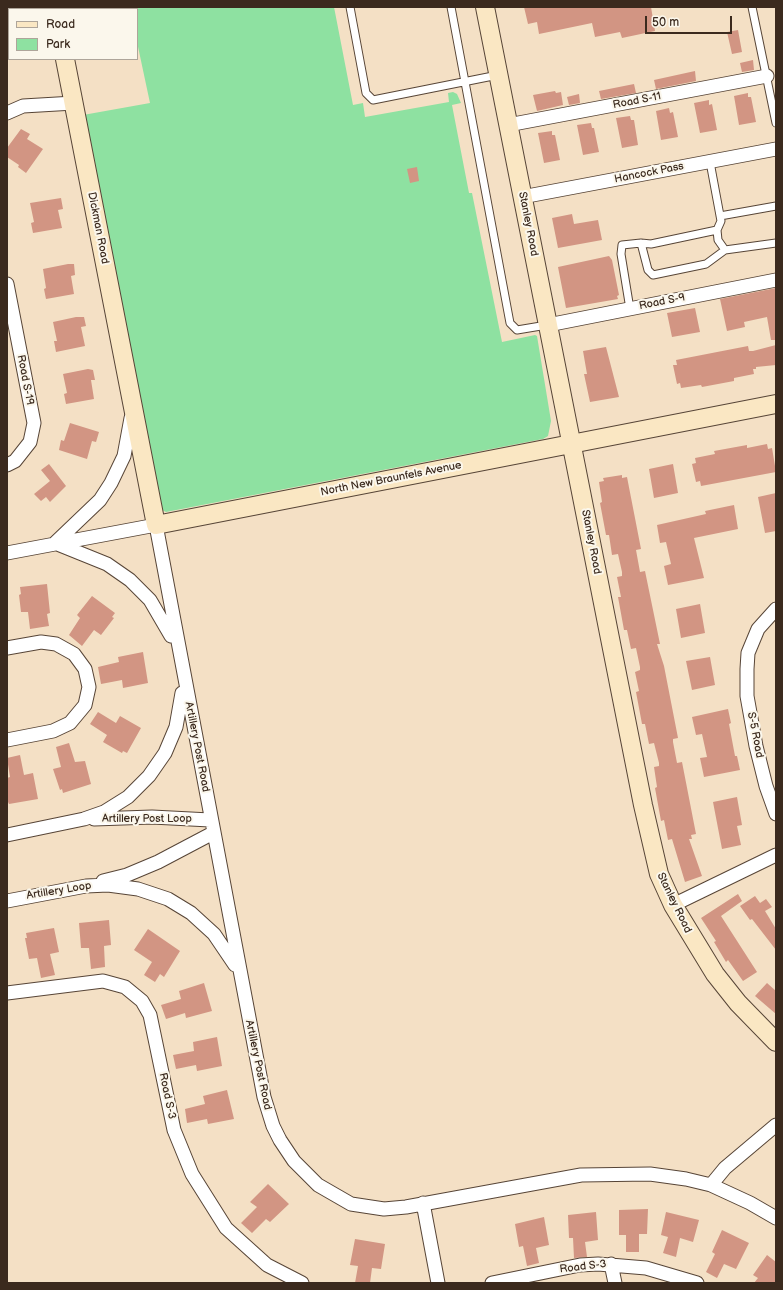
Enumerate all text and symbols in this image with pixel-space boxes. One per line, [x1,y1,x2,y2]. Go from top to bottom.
legend [8,8,138,60]
scale bar [647,8,734,34]
text: 50 m [652,15,679,30]
text: Road [46,17,75,32]
text: Park [46,37,70,52]
street label: Road S-11 [612,90,662,112]
street label: Hancock Pass [613,160,685,186]
street label: Dickman Road [85,191,111,265]
street label: Stanley Road [515,191,541,257]
street label: Road S-9 [638,291,686,313]
street label: Road S-19 [14,354,36,406]
street label: North New Braunfels Avenue [319,459,463,499]
street label: Stanley Road [578,509,604,575]
street label: Artillery Post Road [182,701,212,793]
street label: S-5 Road [744,711,766,759]
street label: Artillery Post Loop [102,812,192,826]
street label: Stanley Road [654,871,694,935]
street label: Artillery Loop [26,879,92,903]
street label: Artillery Post Road [242,1019,274,1111]
street label: Road S-3 [156,1072,178,1120]
street label: Road S-3 [559,1258,607,1276]

